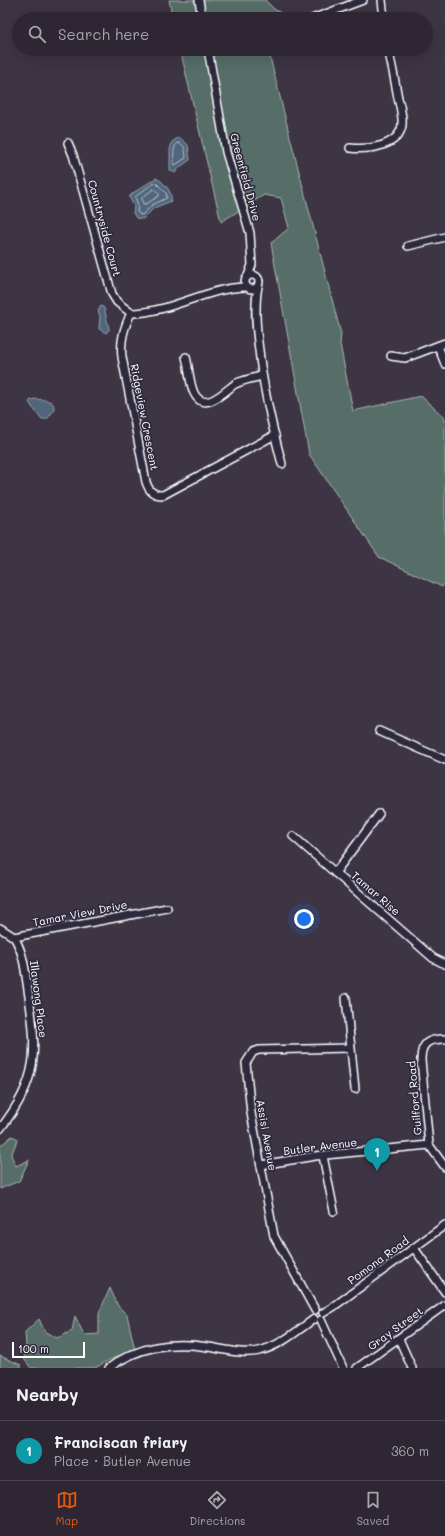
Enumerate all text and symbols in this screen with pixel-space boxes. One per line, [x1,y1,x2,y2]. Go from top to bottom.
search box [12,12,433,56]
icon: search [26,23,48,45]
text: Search here [58,24,149,44]
street label: Greenfield Drive [227,132,265,223]
street label: Countryside Court [85,178,125,278]
street label: Ridgeview Crescent [127,362,163,472]
street label: Tamar Rise [348,868,404,919]
street label: Tamar View Drive [31,896,129,930]
your location [294,909,314,929]
street label: Illawong Place [27,959,51,1039]
street label: Guilford Road [403,1060,425,1136]
street label: Assisi Avenue [253,1098,281,1172]
street label: Butler Avenue [282,1134,358,1158]
pin: 1 [364,1138,390,1171]
street label: Pomona Road [344,1233,412,1287]
street label: Gray Street [364,1303,426,1353]
scale bar [12,1340,85,1359]
text: 100 m [18,1341,49,1356]
text: Nearby [16,1383,78,1405]
text: Franciscan friary [54,1432,188,1452]
text: 1 [26,1442,32,1459]
text: 360 m [391,1442,429,1459]
text: Place · Butler Avenue [54,1452,191,1469]
tab: Map [56,1489,78,1528]
tab: Directions [189,1489,245,1528]
tab: Saved [357,1489,389,1528]

